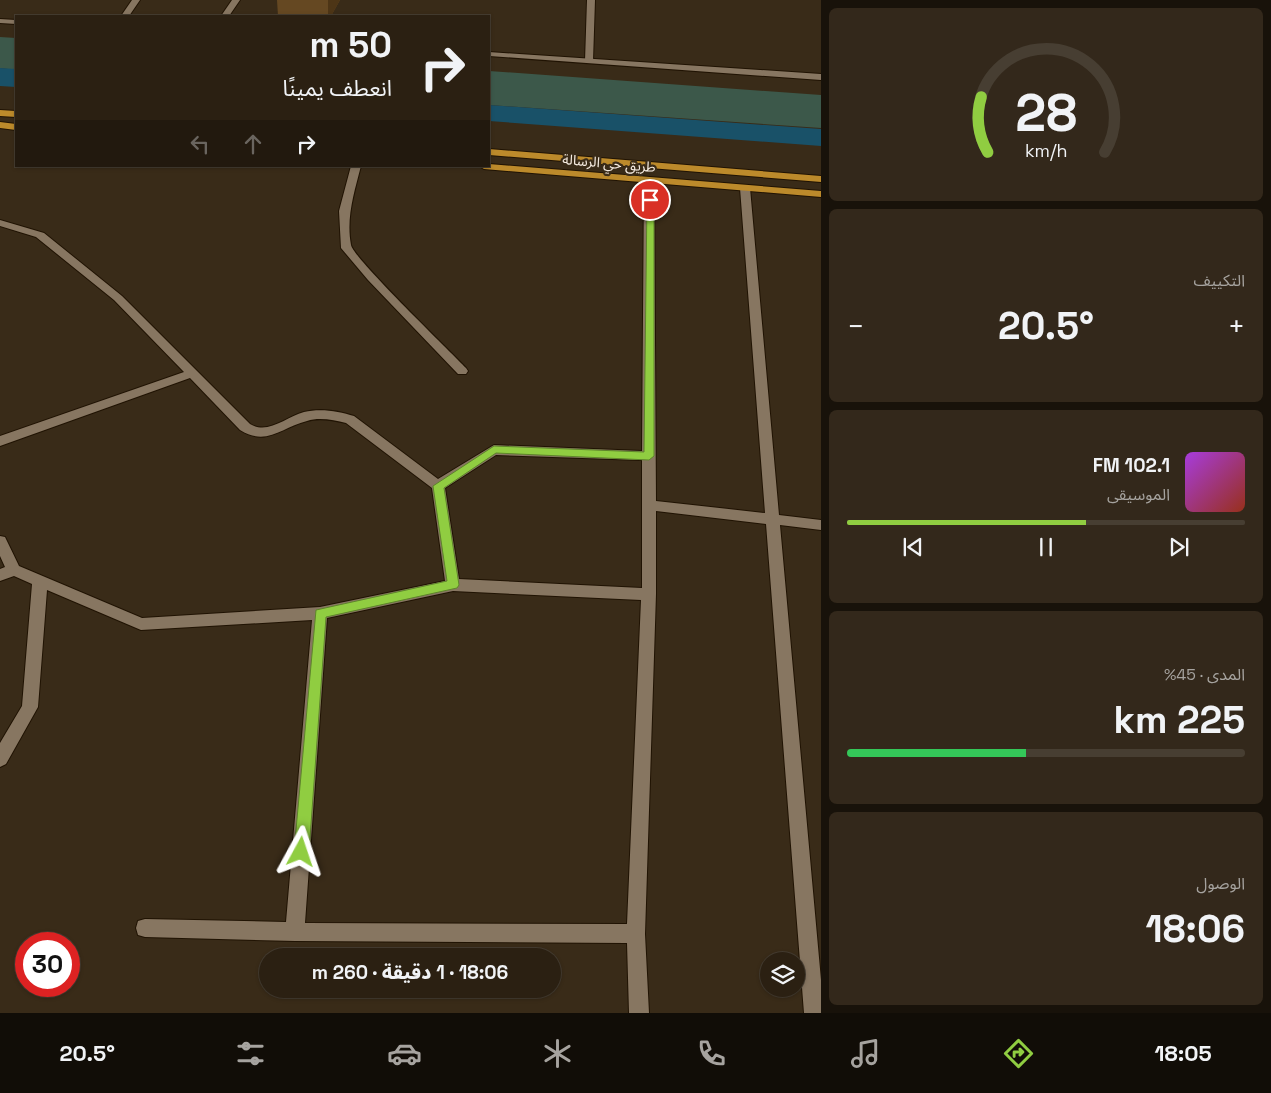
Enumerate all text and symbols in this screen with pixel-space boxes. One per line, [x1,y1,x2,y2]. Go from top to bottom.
text: 50 m [310,23,392,67]
icon: right [410,35,475,100]
text: انعطف يمينًا [283,74,392,102]
text: 28 [1015,80,1077,146]
icon: left [186,130,214,158]
icon: ahead [239,130,267,158]
icon: right [292,130,320,158]
text: km/h [1025,139,1067,162]
street label: طريق حي الرسالة [561,150,656,178]
pin [629,179,671,221]
icon: arrive [636,186,664,214]
text: التكييف [1193,270,1245,291]
text: 20.5° [998,302,1094,350]
text: − [847,308,864,344]
text: + [1228,308,1245,344]
text: 102.1 FM [1093,453,1170,478]
text: الموسيقى [1107,484,1170,505]
icon: previous [899,533,927,561]
icon: pause [1032,533,1060,561]
icon: next [1165,533,1193,561]
text: المدى · 45% [1164,664,1245,685]
text: 225 km [1114,696,1245,744]
position arrow [274,825,326,877]
text: الوصول [1196,873,1245,894]
text: 18:06 [1146,905,1245,953]
speed limit sign: 30 [15,932,80,997]
map controls [760,952,805,997]
button: layers [760,952,805,997]
text: 18:06 · 1 دقيقة · 260 m [312,960,508,985]
icon: filters [233,1036,268,1071]
icon: car [387,1036,422,1071]
icon: climate [540,1036,575,1071]
icon: phone [694,1036,729,1071]
icon: music [848,1036,883,1071]
icon: directions [1001,1036,1036,1071]
text: 20.5° [59,1039,115,1067]
text: 18:05 [1155,1039,1212,1067]

